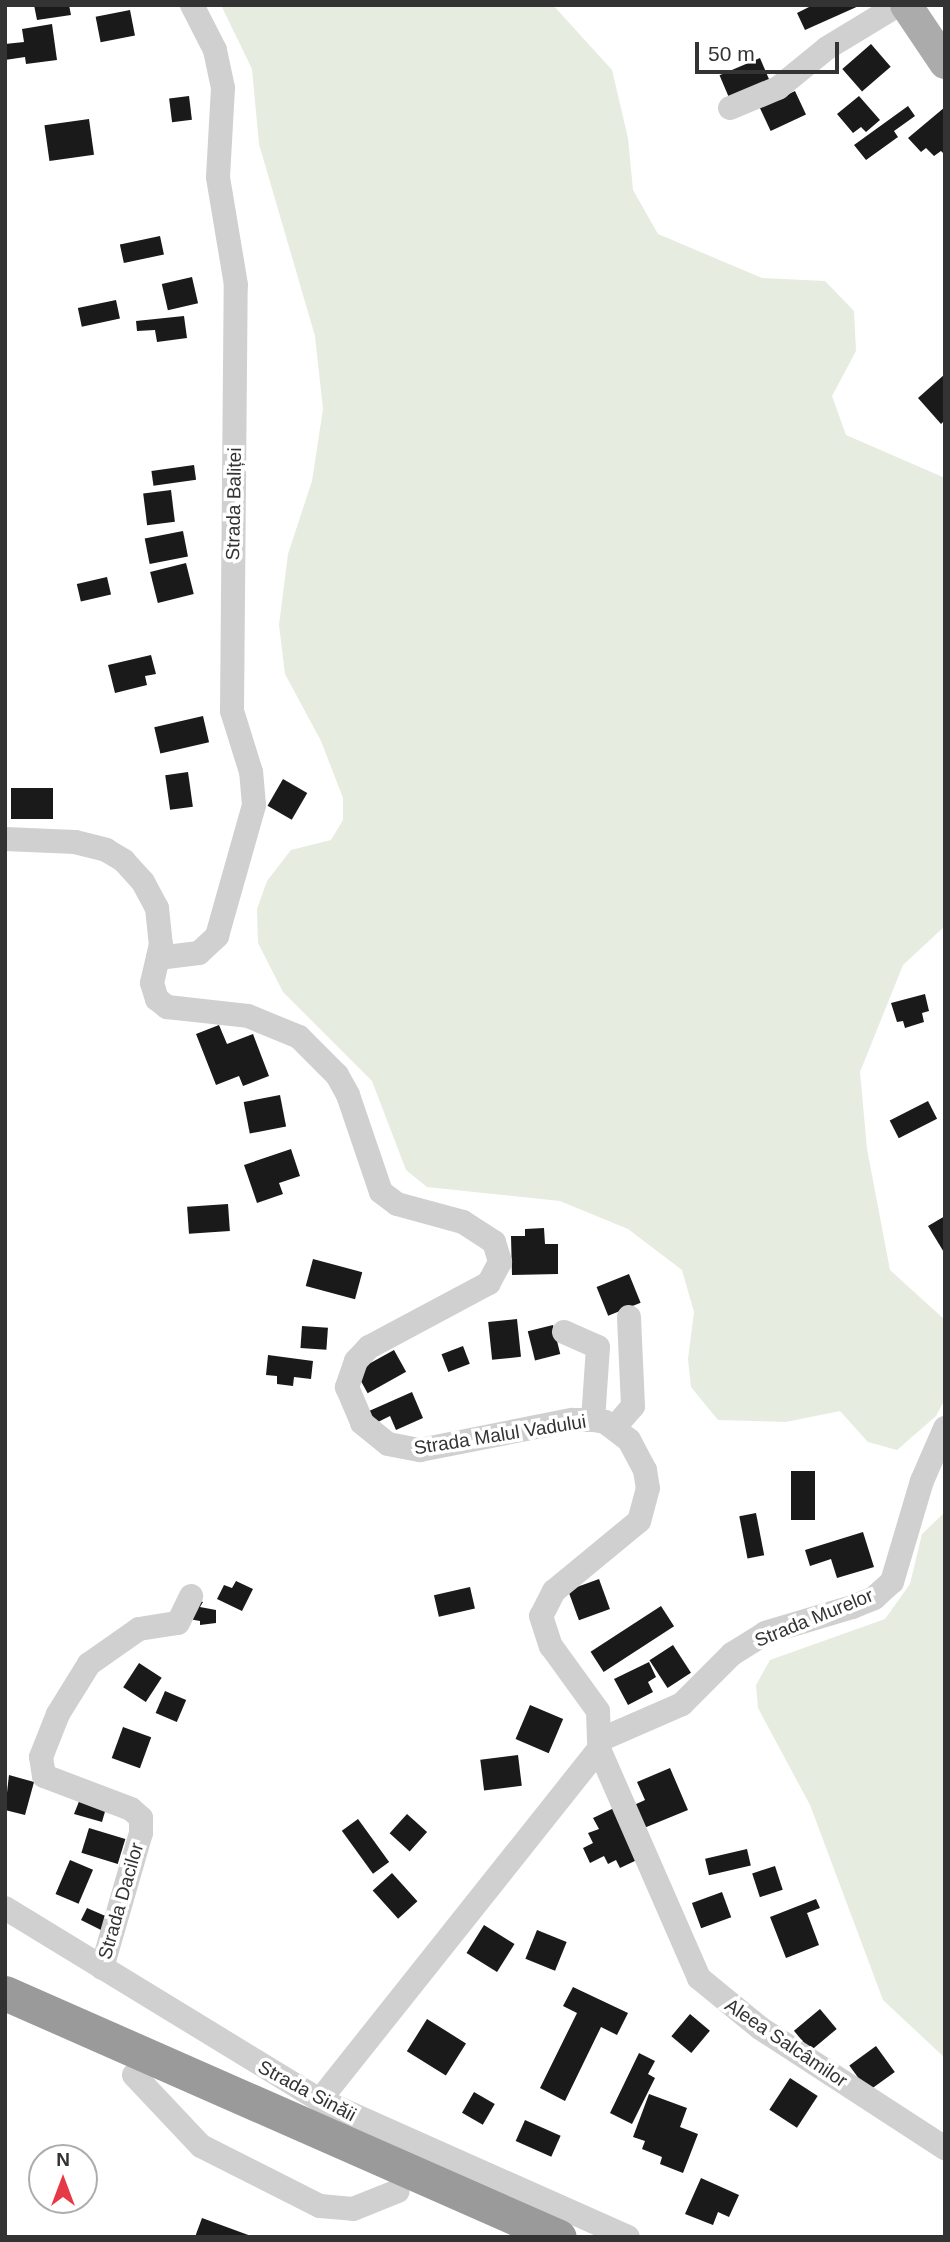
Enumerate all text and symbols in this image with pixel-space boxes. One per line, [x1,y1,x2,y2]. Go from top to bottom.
scale bar [698,28,842,72]
text: 50 m [708,42,755,65]
street label: Strada Baliței [222,447,246,561]
street label: Strada Malul Vadului [412,1410,588,1460]
street label: Strada Murelor [751,1584,877,1652]
street label: Strada Dacilor [93,1840,149,1962]
street label: Aleea Salcâmilor [721,1994,851,2092]
street label: Strada Sinăii [254,2056,360,2126]
north arrow [28,2144,98,2214]
text: N [56,2149,70,2170]

